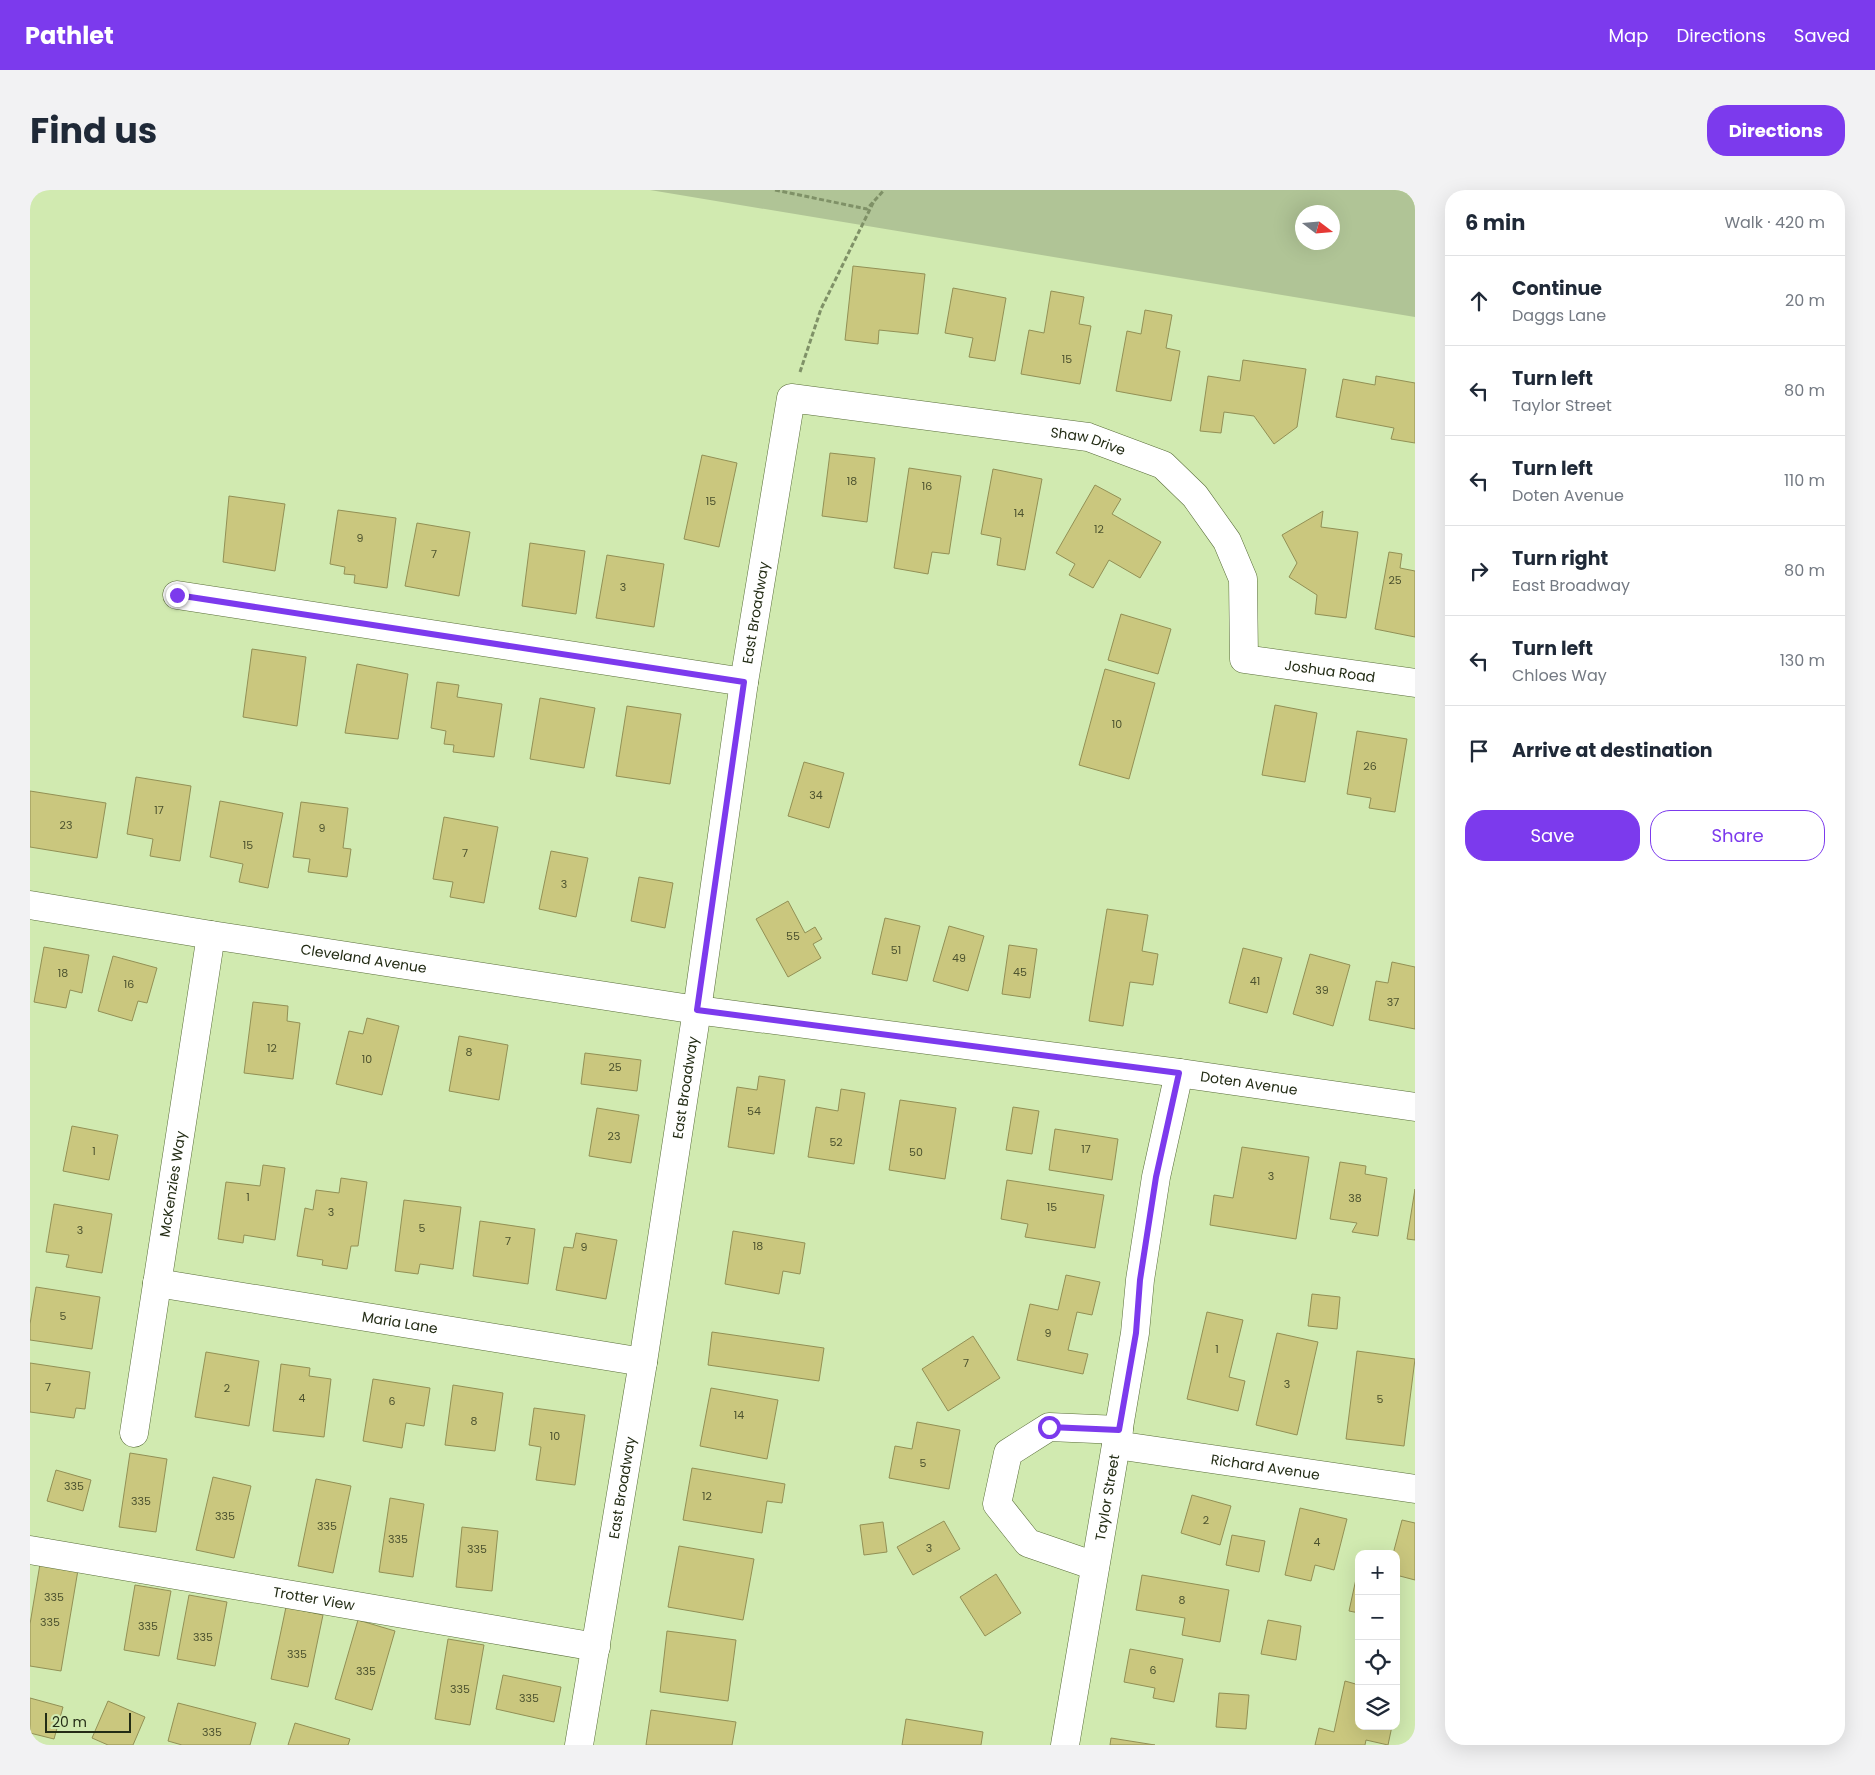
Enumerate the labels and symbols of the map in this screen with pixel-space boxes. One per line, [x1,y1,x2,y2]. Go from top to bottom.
north arrow [1295,205,1340,250]
house number: 15 [1062,351,1072,367]
street label: Shaw Drive [1049,422,1129,460]
house number: 18 [847,473,857,489]
house number: 16 [922,478,932,494]
house number: 15 [706,493,716,509]
house number: 14 [1014,505,1024,521]
house number: 12 [1094,521,1104,537]
house number: 9 [357,530,364,546]
house number: 7 [431,546,437,562]
street label: East Broadway [737,560,774,665]
house number: 25 [1388,572,1402,588]
house number: 3 [620,579,626,595]
route end [166,584,189,607]
street label: Joshua Road [1283,655,1376,687]
house number: 10 [1112,716,1122,732]
house number: 26 [1363,758,1377,774]
house number: 34 [809,787,823,803]
house number: 17 [154,802,164,818]
house number: 23 [60,817,72,833]
house number: 9 [319,820,326,836]
house number: 15 [243,837,253,853]
house number: 7 [462,845,468,861]
house number: 3 [561,876,567,892]
house number: 55 [786,928,800,944]
street label: Cleveland Avenue [299,939,428,978]
house number: 51 [891,942,901,958]
house number: 49 [952,950,966,966]
house number: 45 [1013,964,1027,980]
house number: 18 [58,965,68,981]
house number: 41 [1250,973,1260,989]
house number: 16 [124,976,134,992]
house number: 39 [1315,982,1329,998]
house number: 37 [1387,994,1399,1010]
street label: East Broadway [667,1035,703,1140]
house number: 12 [267,1040,277,1056]
house number: 8 [466,1044,473,1060]
house number: 10 [362,1051,372,1067]
house number: 25 [608,1059,622,1075]
street label: Doten Avenue [1199,1066,1299,1100]
house number: 54 [747,1103,761,1119]
house number: 23 [608,1128,620,1144]
street label: McKenzies Way [154,1129,191,1238]
house number: 52 [829,1134,843,1150]
house number: 17 [1081,1141,1091,1157]
house number: 1 [92,1143,96,1159]
house number: 50 [909,1144,923,1160]
house number: 3 [1268,1168,1274,1184]
house number: 1 [246,1189,250,1205]
house number: 38 [1348,1190,1362,1206]
house number: 15 [1047,1199,1057,1215]
house number: 3 [328,1204,334,1220]
house number: 5 [419,1220,426,1236]
house number: 3 [77,1222,83,1238]
house number: 7 [505,1233,511,1249]
house number: 18 [753,1238,763,1254]
house number: 9 [581,1239,588,1255]
street label: Maria Lane [360,1306,440,1339]
house number: 5 [60,1308,67,1324]
house number: 9 [1045,1325,1052,1341]
house number: 1 [1215,1341,1219,1357]
house number: 7 [963,1355,969,1371]
house number: 3 [1284,1376,1290,1392]
house number: 7 [45,1379,51,1395]
house number: 2 [224,1380,230,1396]
house number: 4 [299,1390,306,1406]
house number: 5 [1377,1391,1384,1407]
house number: 6 [389,1393,396,1409]
house number: 14 [734,1407,744,1423]
house number: 8 [471,1413,478,1429]
route start [1038,1416,1061,1439]
house number: 10 [550,1428,560,1444]
street label: East Broadway [604,1435,640,1540]
street label: Richard Avenue [1210,1449,1322,1485]
street label: Taylor Street [1090,1453,1124,1542]
house number: 5 [920,1455,927,1471]
house number: 335 [64,1478,84,1494]
house number: 12 [702,1488,712,1504]
house number: 335 [131,1493,151,1509]
house number: 335 [215,1508,235,1524]
house number: 2 [1203,1512,1209,1528]
house number: 335 [317,1518,337,1534]
house number: 335 [388,1531,408,1547]
house number: 4 [1314,1534,1321,1550]
house number: 3 [926,1540,932,1556]
house number: 335 [467,1541,487,1557]
street label: Trotter View [271,1582,357,1616]
house number: 335 [44,1589,64,1605]
house number: 8 [1179,1592,1186,1608]
house number: 335 [40,1614,60,1630]
house number: 335 [138,1618,158,1634]
house number: 335 [193,1629,213,1645]
house number: 335 [287,1646,307,1662]
house number: 6 [1150,1662,1157,1678]
house number: 335 [356,1663,376,1679]
house number: 335 [450,1681,470,1697]
house number: 335 [519,1690,539,1706]
scale bar [45,1710,131,1733]
house number: 335 [202,1724,222,1740]

